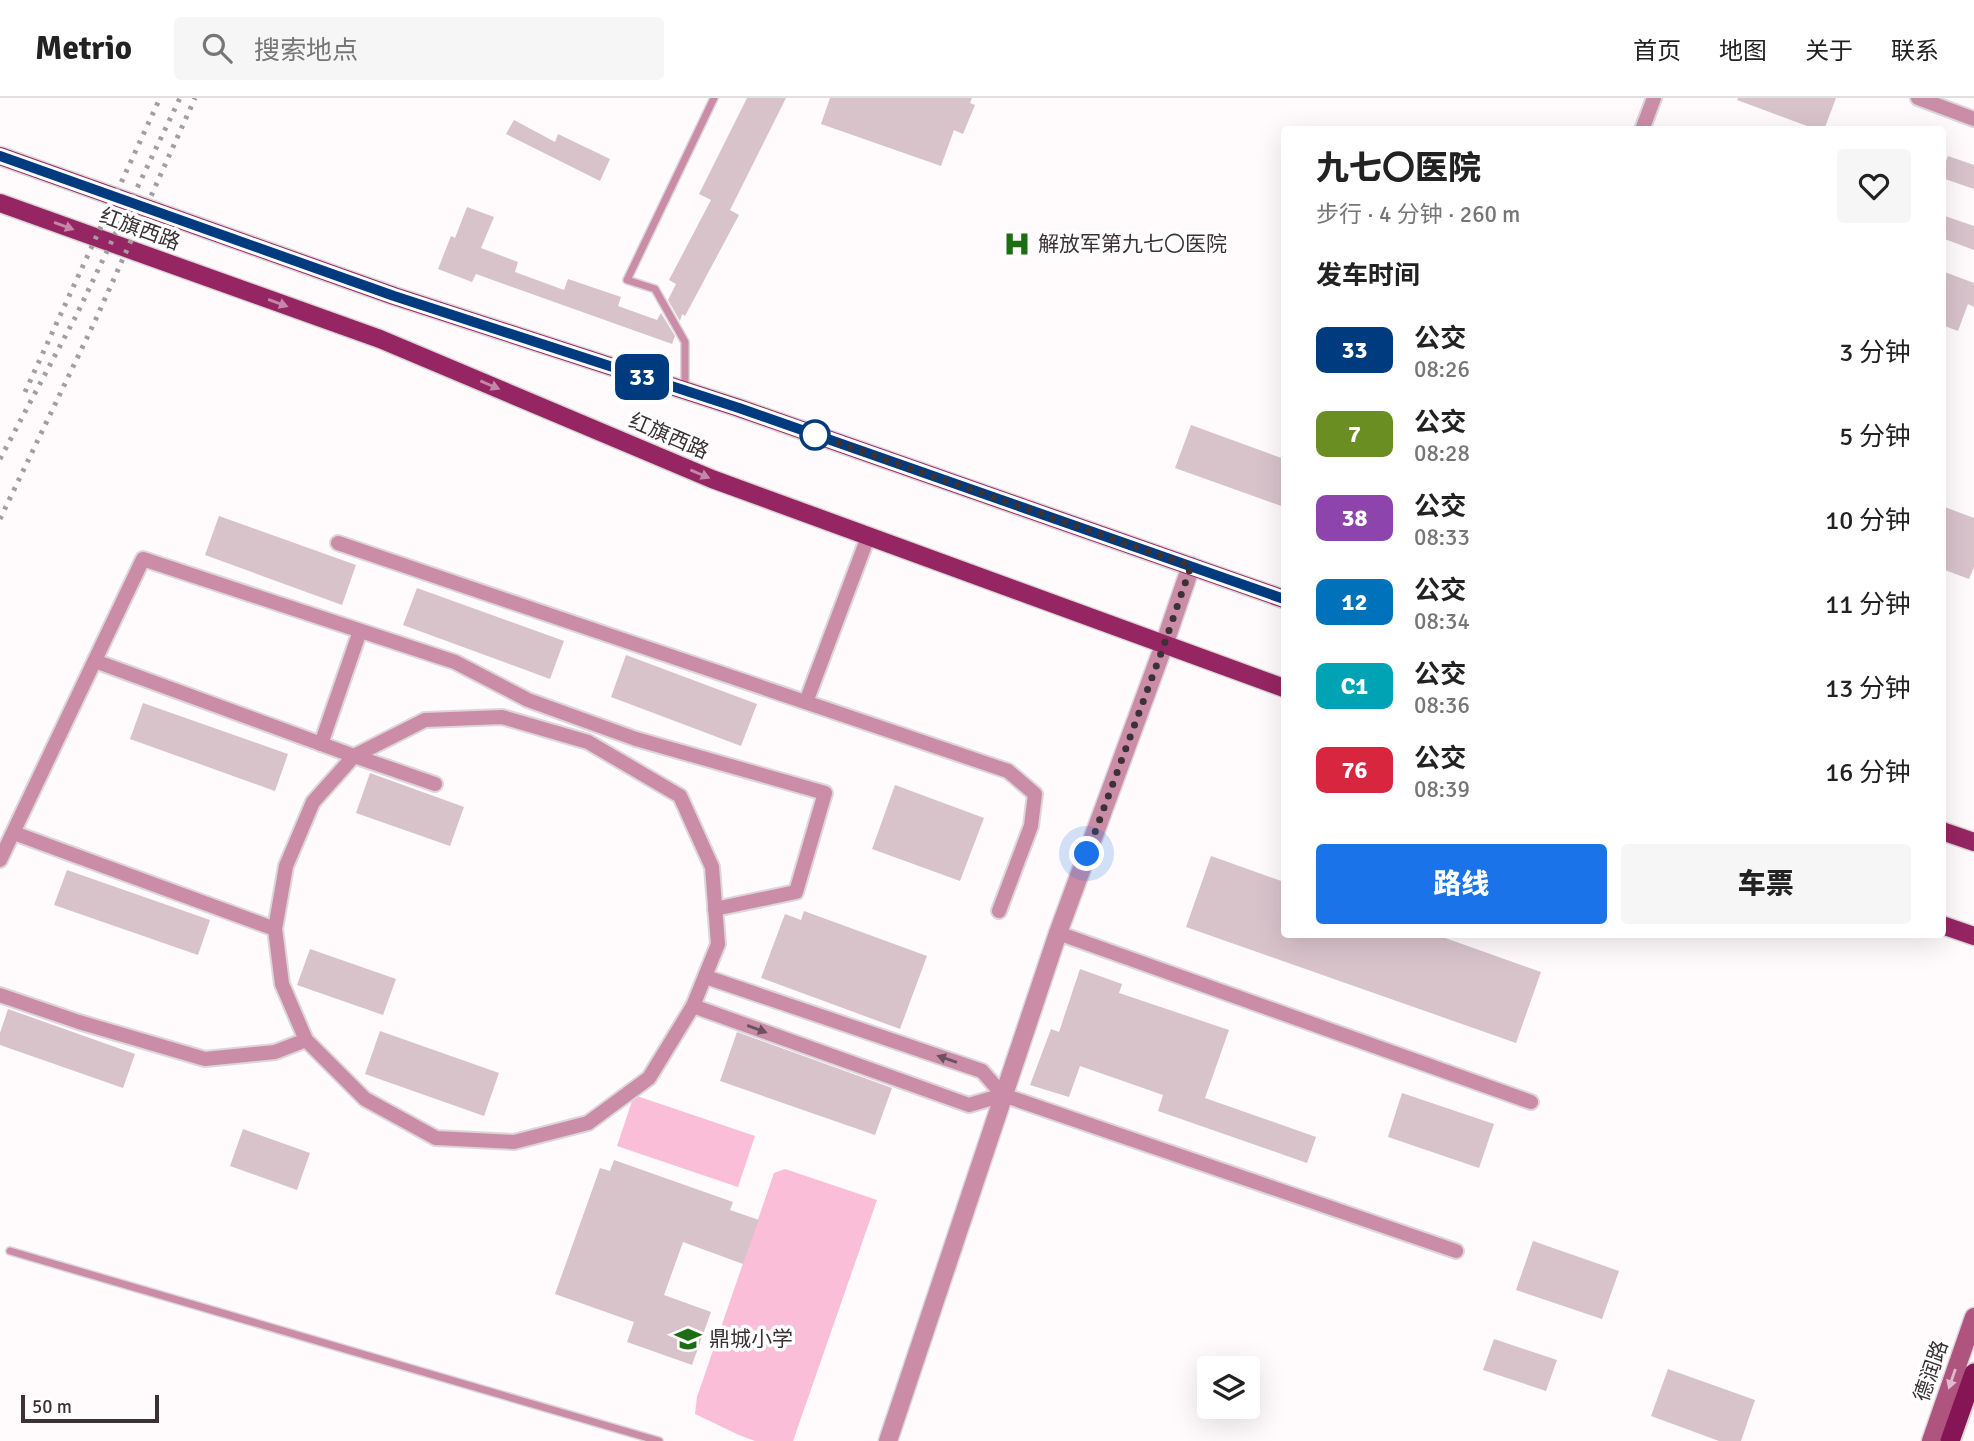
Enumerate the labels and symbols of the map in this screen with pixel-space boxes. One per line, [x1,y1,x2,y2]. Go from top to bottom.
street label: 红旗西路 [96,202,184,256]
one-way arrow [54,221,75,232]
hospital icon: 解放军第九七〇医院 [1002,229,1032,259]
place label: 解放军第九七〇医院 [1038,231,1227,257]
one-way arrow [268,298,289,309]
line badge: 33 [610,354,674,400]
one-way arrow [480,380,501,391]
street label: 红旗西路 [625,408,713,464]
unlabelled marker [800,420,830,450]
one-way arrow [690,468,710,480]
your location [1069,836,1104,871]
one-way arrow [747,1024,768,1035]
one-way arrow [937,1053,958,1064]
school or university icon: 鼎城小学 [673,1324,703,1354]
place label: 鼎城小学 [709,1326,793,1352]
street label: 德润路 [1908,1337,1954,1405]
one-way arrow [1946,1369,1957,1390]
scale bar [21,1392,159,1424]

